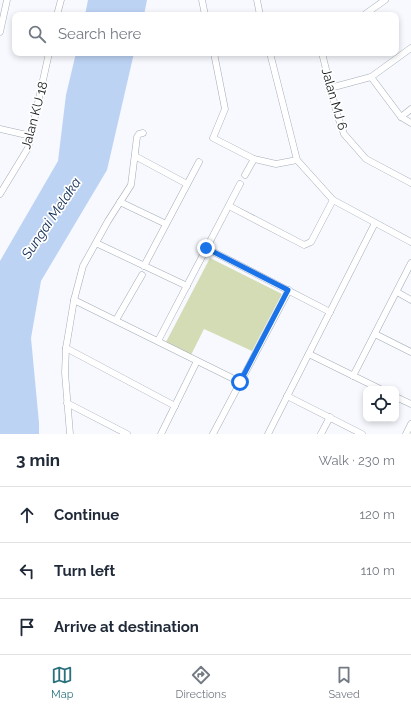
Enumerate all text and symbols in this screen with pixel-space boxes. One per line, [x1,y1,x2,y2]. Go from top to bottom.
search box [12,12,399,56]
icon: search [26,23,48,45]
text: Search here [58,25,141,43]
street label: Jalan MJ 6 [319,67,351,132]
street label: Jalan KU 18 [18,79,51,151]
water label: Sungai Melaka [18,175,84,262]
route end [197,239,215,257]
route start [231,373,249,391]
map controls [363,386,399,422]
button: locate [363,386,399,422]
text: 3 min [16,450,60,470]
text: Walk · 230 m [319,453,395,468]
icon: ahead [16,504,38,526]
text: Continue [54,506,119,524]
text: 120 m [359,507,395,522]
icon: left [16,560,38,582]
text: Turn left [54,562,115,580]
text: 110 m [361,563,395,578]
icon: arrive [16,616,38,638]
text: Arrive at destination [54,618,199,636]
tab: Map [51,664,73,701]
tab: Directions [176,664,226,701]
tab: Saved [328,664,360,701]

